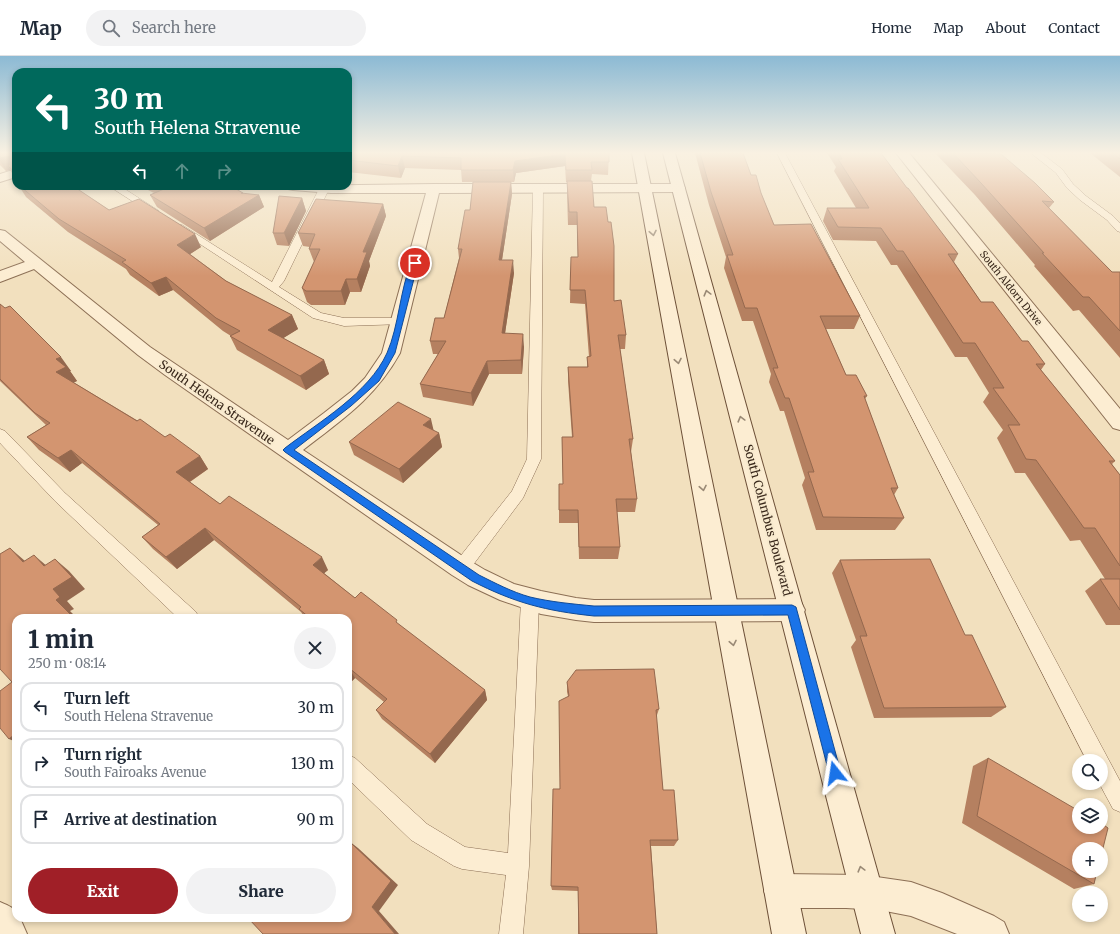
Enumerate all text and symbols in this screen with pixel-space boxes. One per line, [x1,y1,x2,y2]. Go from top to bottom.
search box [86,10,366,46]
text: Map [20,16,62,40]
icon: search [100,17,122,39]
text: Search here [132,18,216,37]
text: Home [871,19,912,37]
text: Map [934,19,963,37]
text: About [985,19,1026,37]
text: Contact [1048,19,1100,37]
text: 30 m [94,81,163,117]
icon: left [28,84,80,136]
text: South Helena Stravenue [94,116,300,139]
icon: left [129,160,151,182]
icon: ahead [171,160,193,182]
icon: right [213,160,235,182]
one-way arrow [648,230,657,236]
pin [398,246,432,280]
street label: South Aldorn Drive [977,248,1045,328]
icon: arrive [404,252,426,274]
one-way arrow [703,290,712,297]
street label: South Helena Stravenue [156,356,278,448]
one-way arrow [673,357,682,364]
one-way arrow [737,416,745,422]
street label: South Columbus Boulevard [741,443,795,597]
one-way arrow [698,485,706,491]
text: 1 min [28,624,94,655]
button: close [294,627,336,669]
one-way arrow [728,640,736,646]
text: 250 m · 08:14 [28,655,106,672]
text: Turn left [64,689,130,708]
icon: left [30,696,52,718]
text: 30 m [297,698,334,717]
text: South Helena Stravenue [64,708,213,725]
text: Turn right [64,745,142,764]
icon: right [30,752,52,774]
position arrow [814,752,856,794]
text: 130 m [291,754,334,773]
map controls [1072,754,1108,922]
button: search [1072,754,1108,790]
text: South Fairoaks Avenue [64,764,206,781]
button: layers [1072,798,1108,834]
icon: arrive [30,808,52,830]
text: Arrive at destination [64,810,217,829]
text: 90 m [297,810,334,829]
button: + [1072,842,1108,878]
one-way arrow [857,866,865,872]
button: Exit [28,868,178,914]
button: Share [186,868,336,914]
button: − [1072,886,1108,922]

